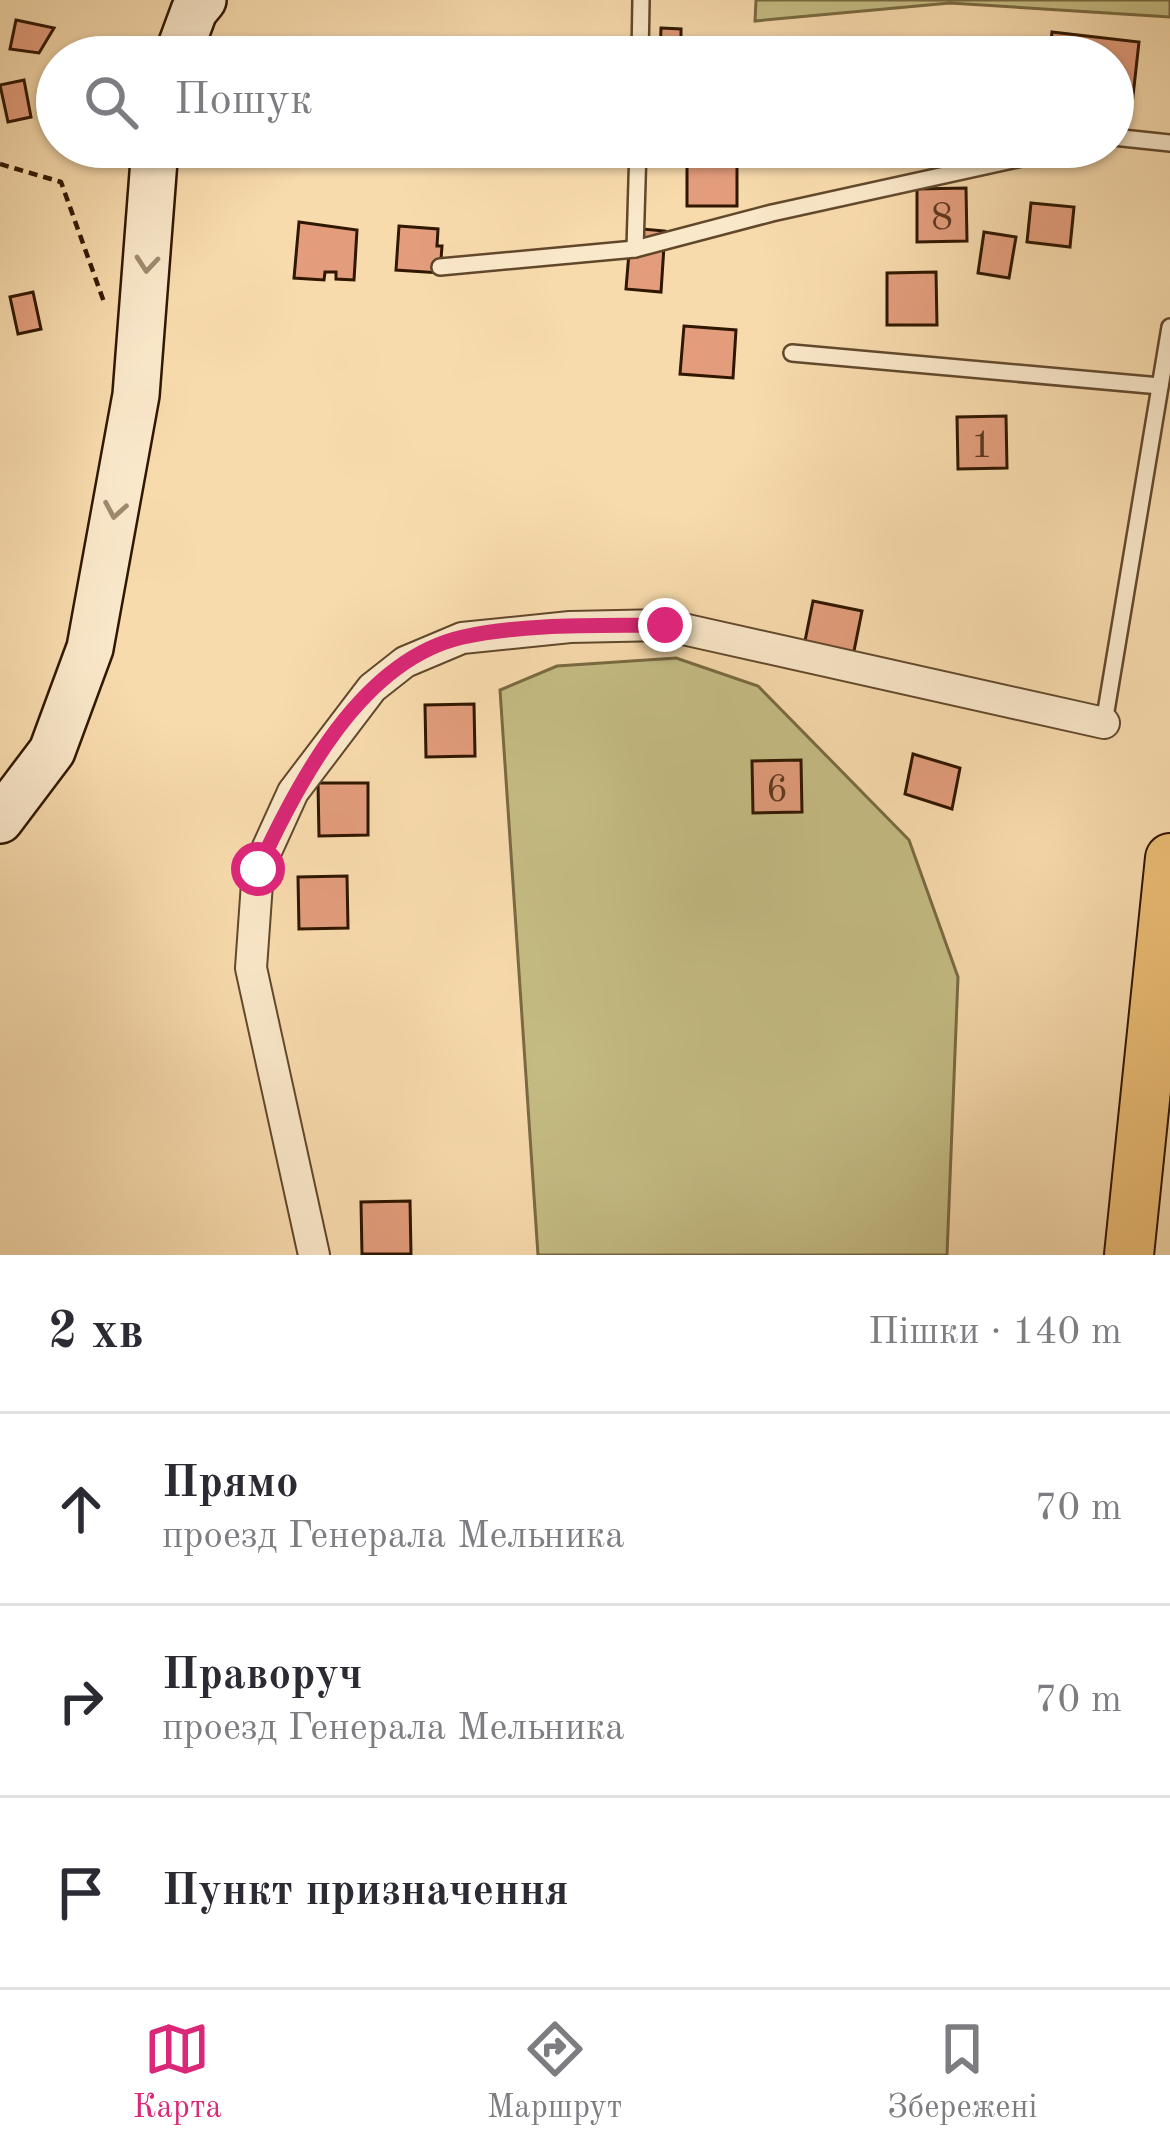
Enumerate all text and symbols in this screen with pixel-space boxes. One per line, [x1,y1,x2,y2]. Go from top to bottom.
search box [36,36,1134,168]
icon: search [78,69,144,135]
text: Пошук [174,79,313,124]
house number: 8 [931,199,953,238]
one-way arrow [135,255,160,274]
house number: 1 [971,427,993,466]
one-way arrow [103,500,128,520]
route end [638,598,692,652]
house number: 6 [766,771,788,810]
route start [231,842,285,896]
text: 2 хв [48,1308,144,1359]
text: Пішки · 140 m [868,1313,1122,1352]
text: Прямо [162,1462,299,1507]
icon: ahead [48,1476,114,1542]
text: 70 m [1035,1489,1122,1528]
text: проезд Генерала Мельника [162,1517,625,1556]
text: Праворуч [162,1654,363,1699]
icon: right [48,1668,114,1734]
text: 70 m [1035,1681,1122,1720]
text: проезд Генерала Мельника [162,1709,625,1748]
icon: arrive [48,1860,114,1926]
text: Пункт призначення [162,1870,569,1915]
tab: Карта [132,2016,222,2129]
tab: Маршрут [487,2016,622,2129]
tab: Збережені [887,2016,1038,2129]

